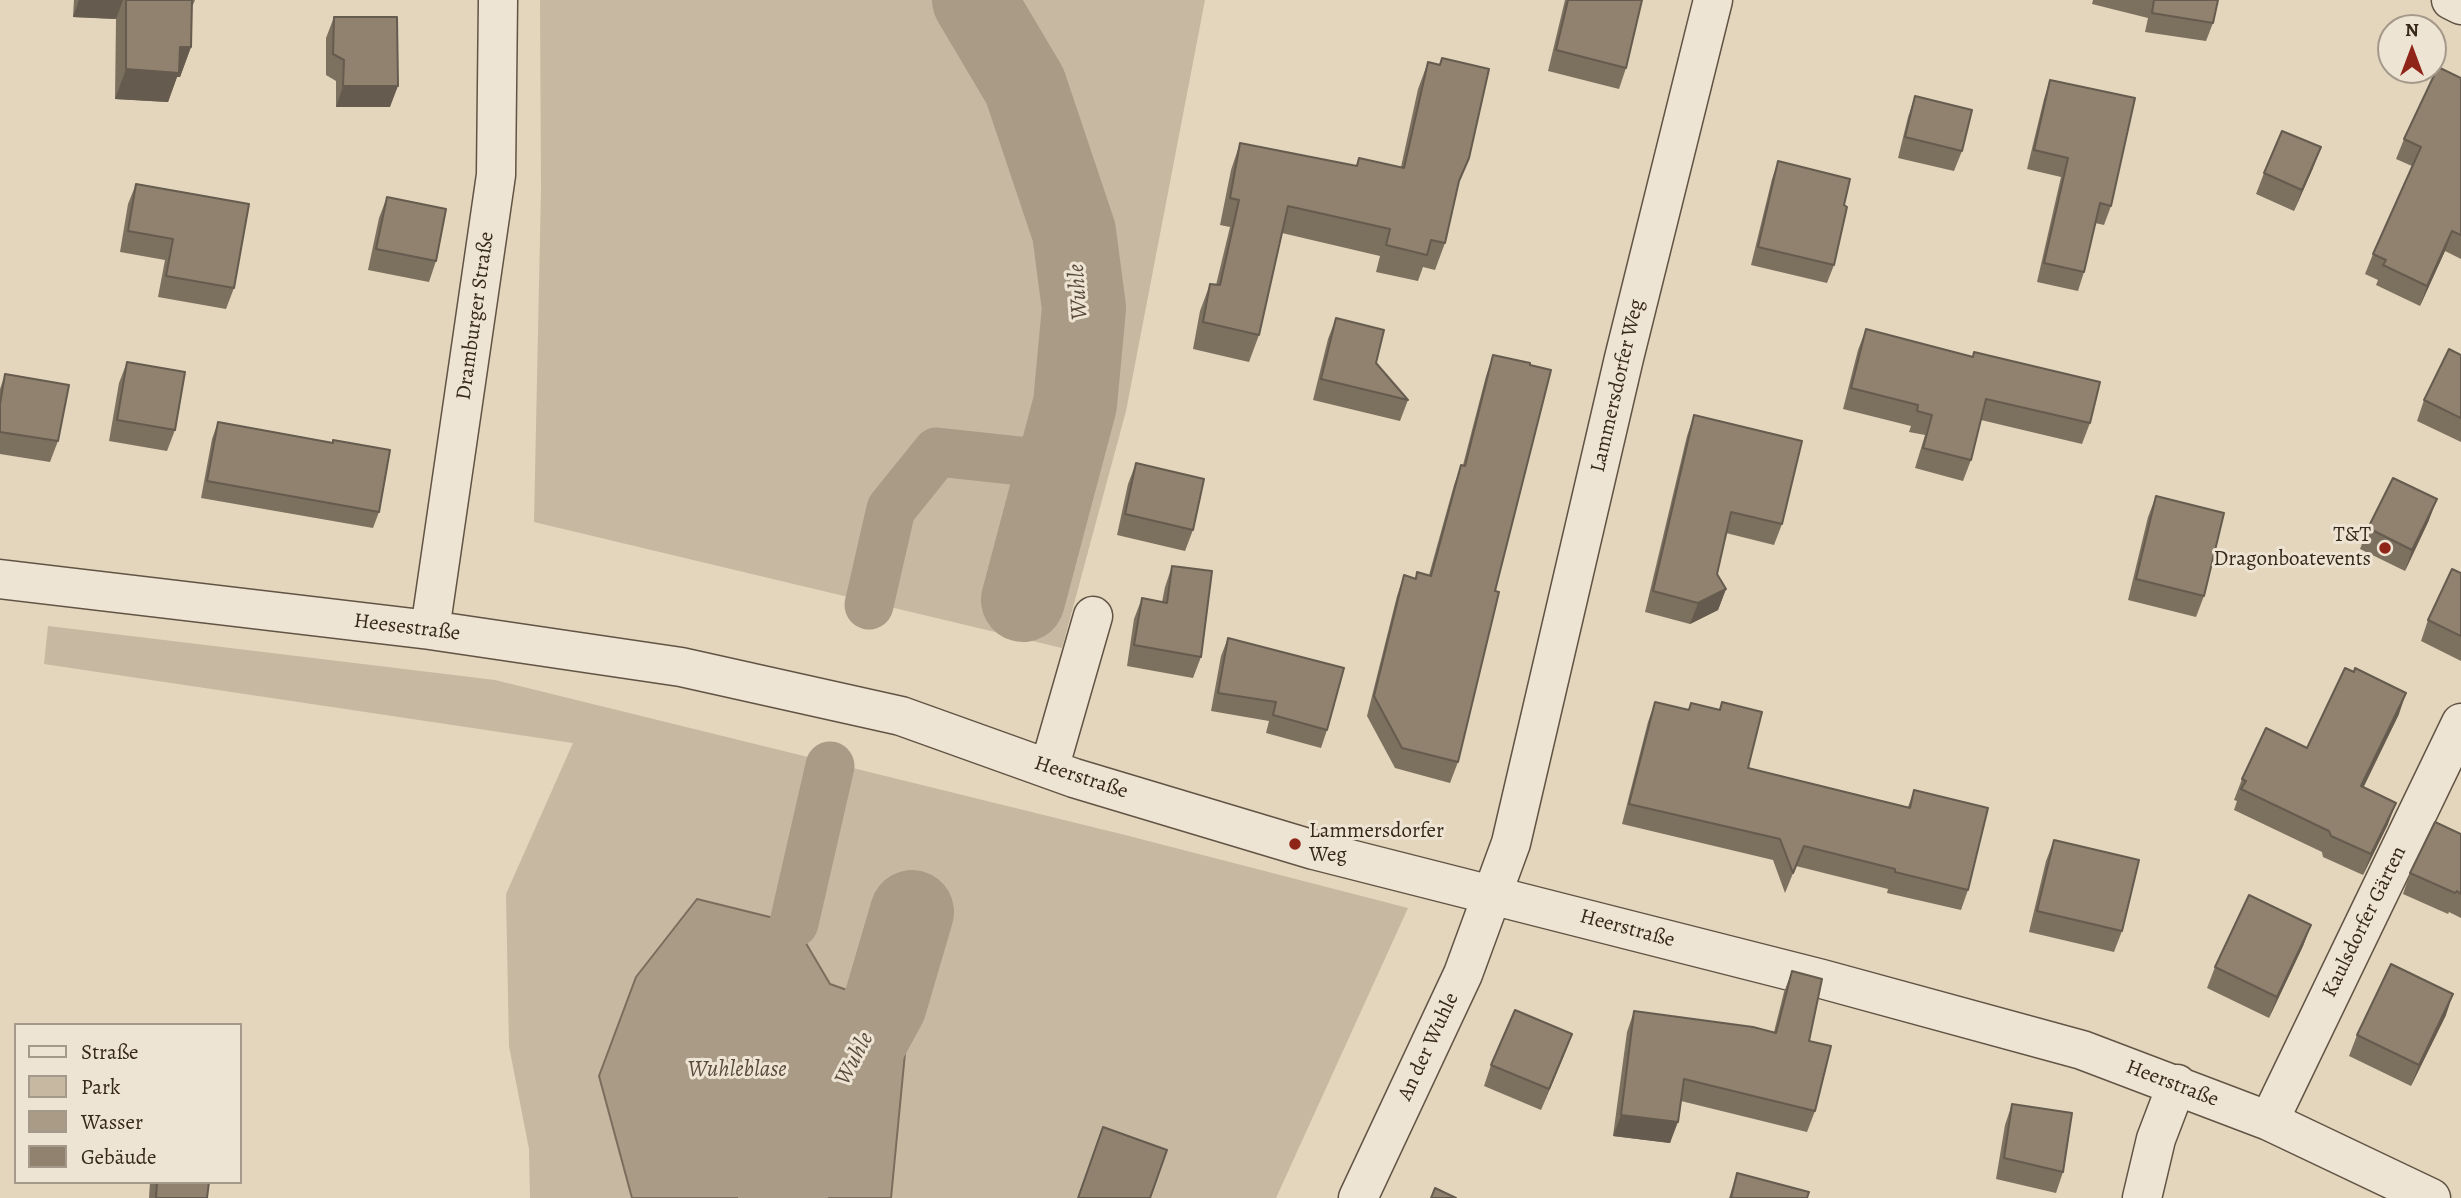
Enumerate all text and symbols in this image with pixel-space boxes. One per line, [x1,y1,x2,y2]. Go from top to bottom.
north arrow [2377,14,2447,84]
text: N [2405,17,2419,43]
street label: Dramburger Straße [452,230,500,402]
water label: Wuhle [1063,263,1095,321]
street label: Lammersdorfer Weg [1586,297,1650,475]
place label: T&T Dragonboatevents [2214,523,2371,573]
marker: T&T Dragonboatevents [2377,540,2393,556]
street label: Heesestraße [352,609,462,647]
street label: Heerstraße [1031,751,1131,805]
place label: Lammersdorfer Weg [1309,819,1444,869]
marker: Lammersdorfer Weg [1287,836,1303,852]
street label: Kaulsdorfer Gärten [2317,842,2413,1002]
street label: Heerstraße [1577,904,1677,954]
street label: An der Wuhle [1393,989,1465,1105]
legend [14,1023,242,1184]
water label: Wuhle [830,1028,880,1090]
text: Straße [81,1038,139,1066]
street label: Heerstraße [2122,1055,2222,1113]
water label: Wuhleblase [688,1056,786,1084]
text: Park [81,1073,120,1101]
text: Wasser [81,1108,143,1136]
text: Gebäude [81,1143,157,1171]

